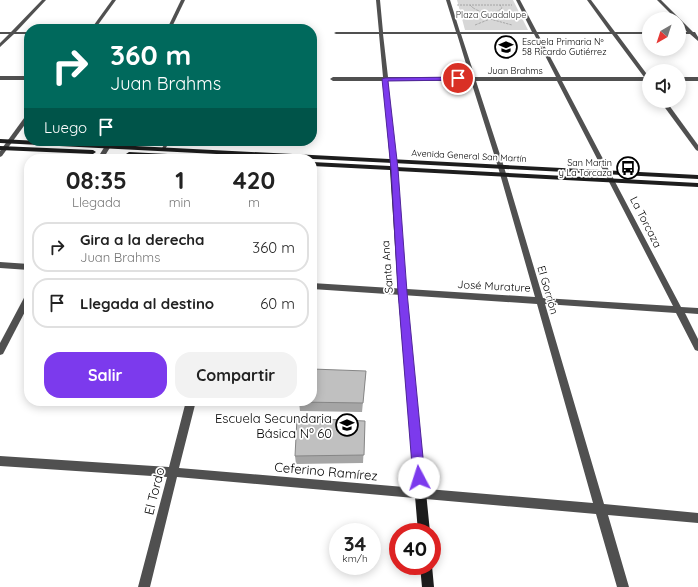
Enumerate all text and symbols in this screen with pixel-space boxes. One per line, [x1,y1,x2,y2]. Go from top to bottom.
park label: Plaza Guadalupe [456,9,526,20]
north arrow [642,12,686,56]
map controls [642,12,686,108]
school or university icon: Escuela Primaria Nº 58 Ricardo Gutiérrez [493,34,519,60]
place label: Escuela Primaria Nº 58 Ricardo Gutiérrez [522,36,606,57]
text: 360 m [110,37,191,72]
icon: right [44,40,96,92]
pin [441,61,475,95]
button: sound [642,64,686,108]
street label: Juan Brahms [487,65,543,76]
icon: arrive [447,67,469,89]
text: Juan Brahms [110,72,221,95]
icon: arrive [95,116,117,138]
text: Luego [44,118,87,137]
street label: Avenida General San Martín [411,147,527,164]
bus stop icon: San Martin y La Torcaza [615,155,641,181]
place label: San Martin y La Torcaza [559,157,612,178]
text: 08:35 [66,165,127,195]
text: 1 [175,165,184,195]
text: 420 [233,165,275,195]
text: Llegada [72,194,121,210]
text: min [169,194,191,210]
text: m [248,194,260,210]
street label: La Torcaza [627,194,665,250]
text: Gira a la derecha [80,230,205,249]
icon: right [46,236,68,258]
text: 360 m [252,238,295,257]
street label: Santa Ana [378,240,396,294]
text: Juan Brahms [80,249,160,265]
street label: El Gorrión [534,264,562,316]
street label: José Murature [457,277,531,295]
icon: arrive [46,292,68,314]
text: Llegada al destino [80,294,214,313]
text: 60 m [260,294,295,313]
button: Salir [44,352,167,398]
button: Compartir [175,352,297,398]
place label: Escuela Secundaria Básica Nº 60 [215,410,332,441]
school or university icon: Escuela Secundaria Básica Nº 60 [334,412,360,438]
position arrow [398,457,440,499]
street label: Ceferino Ramírez [274,459,378,483]
street label: El Tordo [140,465,168,516]
speed limit sign: 40 [389,523,441,575]
text: 34 [344,531,366,556]
text: km/h [342,552,368,565]

